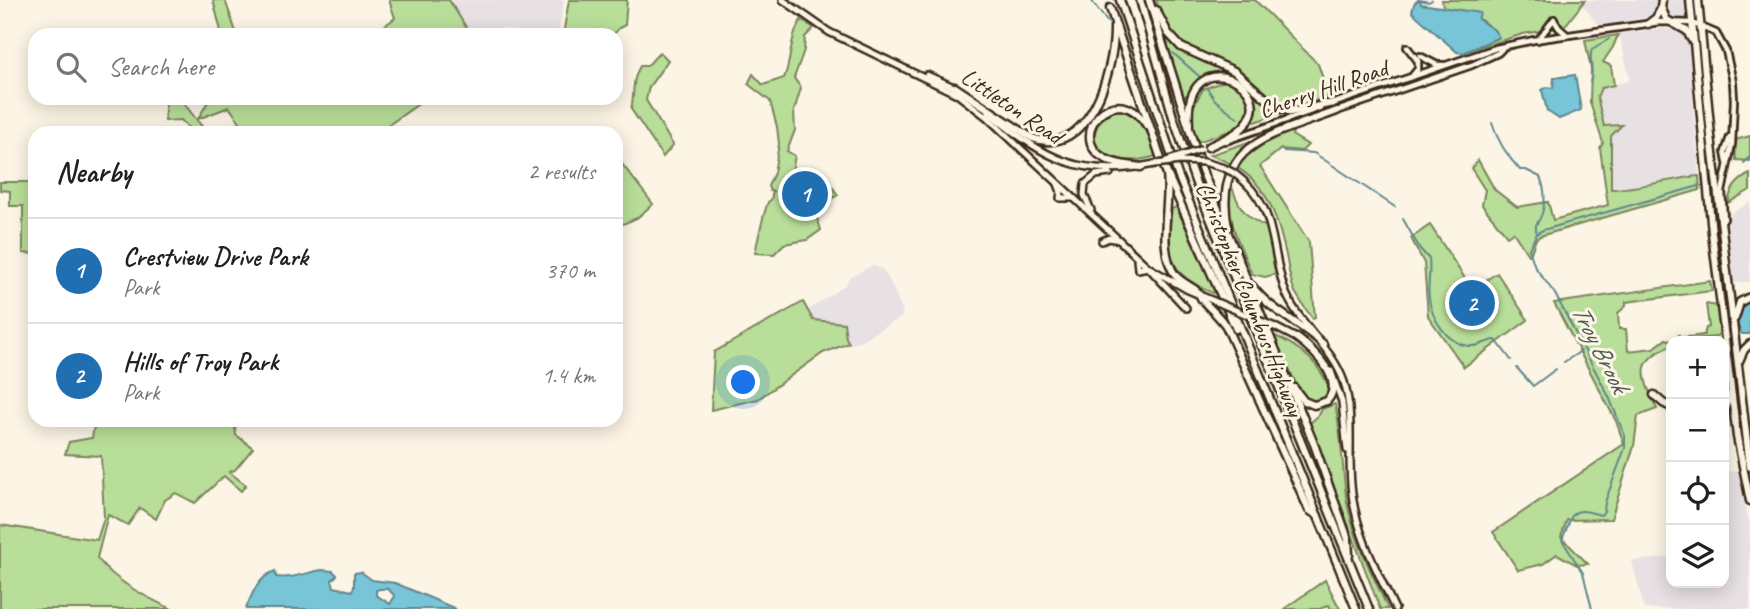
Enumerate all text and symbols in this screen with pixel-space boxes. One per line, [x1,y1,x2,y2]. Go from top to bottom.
search box [28,28,623,105]
icon: search [52,48,90,86]
text: Search here [108,50,214,83]
street label: Cherry Hill Road [1255,52,1395,125]
street label: Littleton Road [956,61,1071,153]
text: Nearby [56,153,132,191]
text: 2 results [528,157,595,186]
pin: 1 [782,168,828,220]
street label: Christopher Columbus Highway [1189,177,1311,422]
text: Crestview Drive Park [123,240,308,273]
text: 1 [74,256,84,285]
text: 370 m [546,256,595,285]
text: Park [123,273,159,302]
pin: 2 [1449,277,1495,329]
water label: Troy Brook [1564,299,1638,401]
map controls [1666,336,1729,588]
button: + [1666,336,1729,399]
text: Hills of Troy Park [123,345,278,378]
text: 2 [74,361,84,390]
text: 1.4 km [542,361,595,390]
your location [726,365,760,399]
text: Park [123,378,159,407]
button: − [1666,399,1729,462]
button: locate [1666,462,1729,525]
button: layers [1666,525,1729,588]

